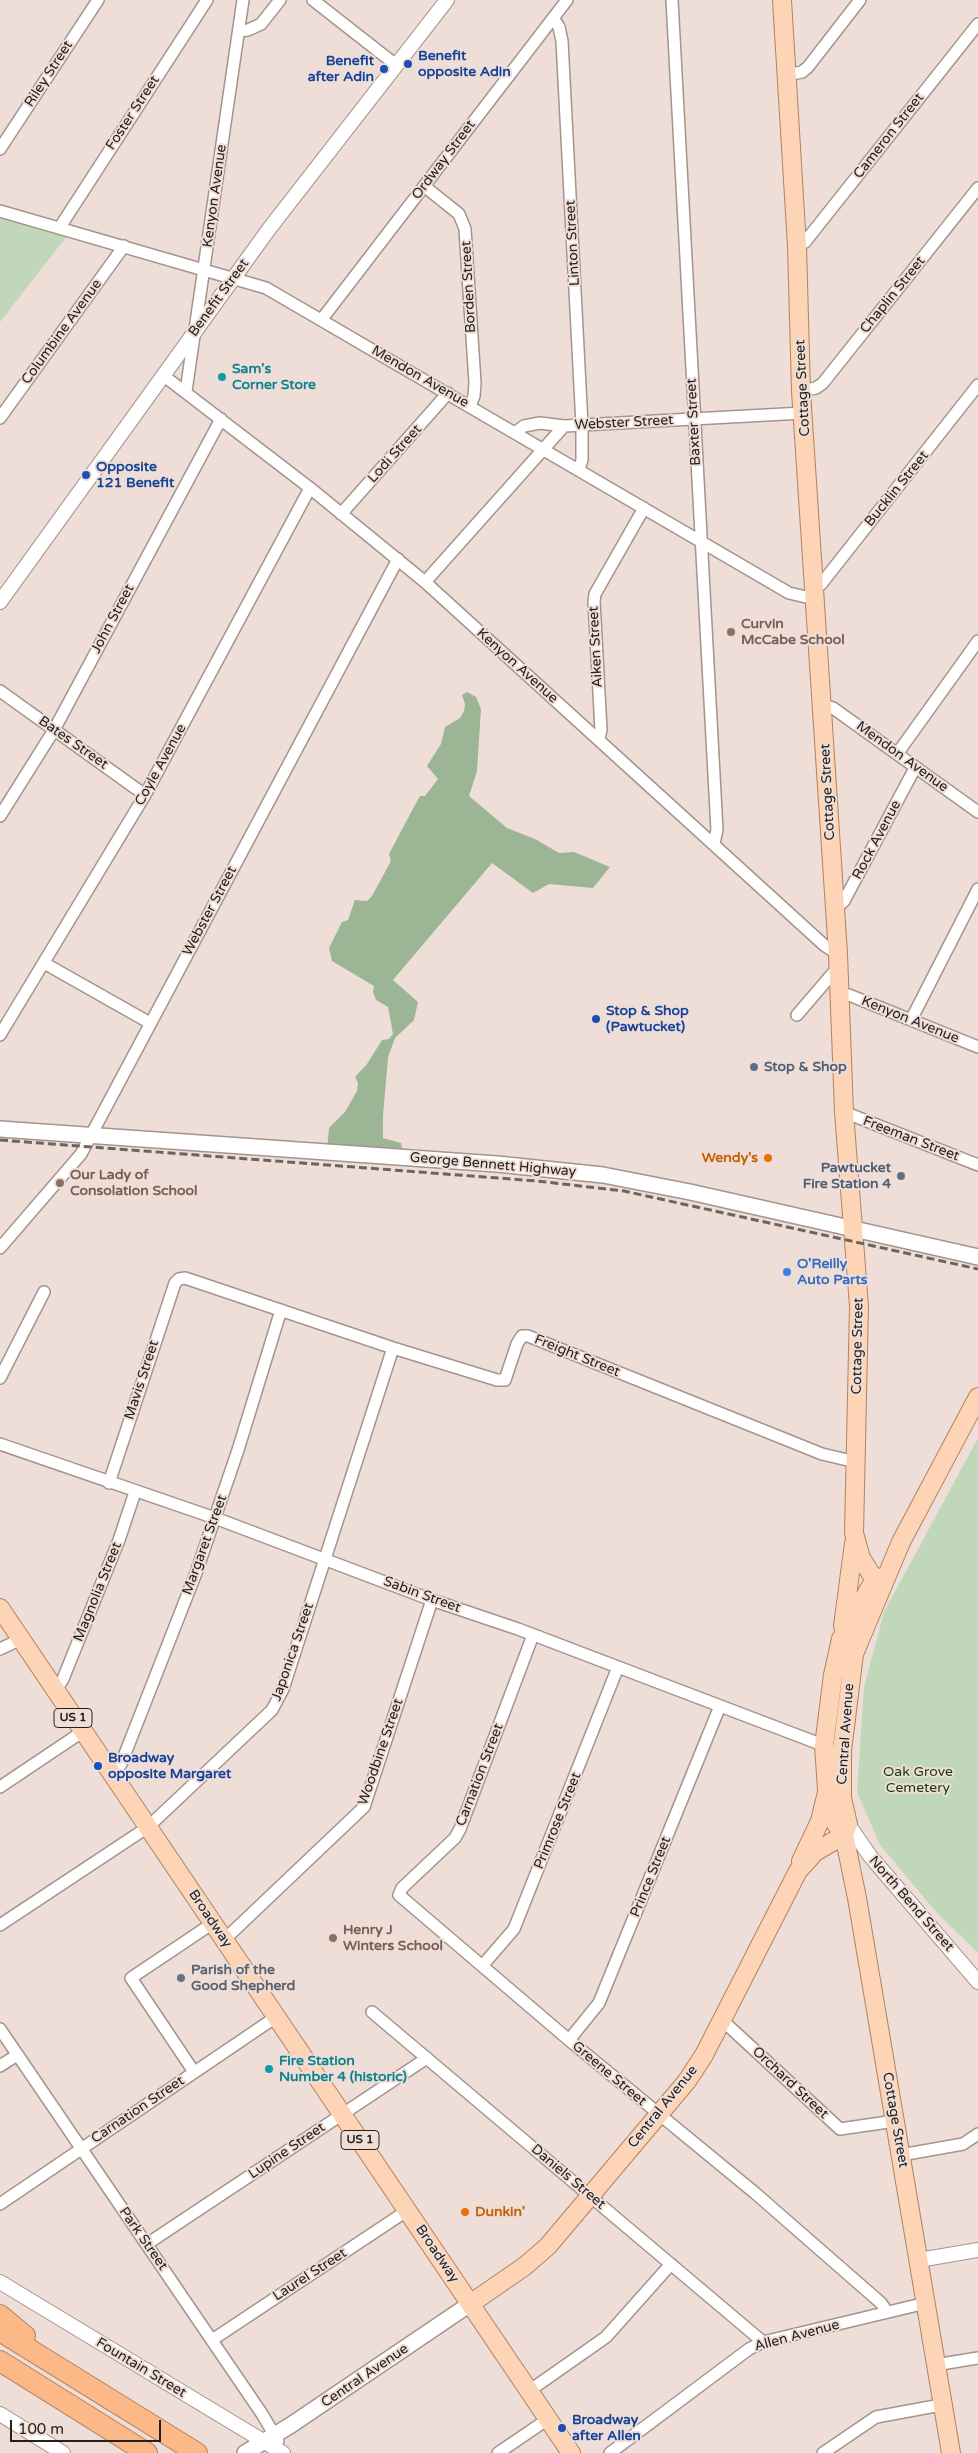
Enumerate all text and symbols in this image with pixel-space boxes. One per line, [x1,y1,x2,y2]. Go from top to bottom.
street label: Riley Street [21,38,77,110]
place label: Benefit opposite Adin [418,48,511,80]
place label: Benefit after Adin [308,53,374,85]
marker: Benefit opposite Adin [402,58,414,70]
marker: Benefit after Adin [378,63,390,75]
street label: Foster Street [103,73,163,153]
street label: Cameron Street [850,90,928,182]
street label: Ordway Street [409,117,479,203]
street label: Kenyon Avenue [199,143,231,249]
street label: Linton Street [562,200,584,286]
street label: Borden Street [458,241,480,333]
street label: Chaplin Street [857,253,929,337]
street label: Benefit Street [185,256,253,340]
street label: Columbine Avenue [18,276,106,388]
street label: Cottage Street [792,339,814,437]
street label: Mendon Avenue [368,342,472,412]
place label: Sam's Corner Store [232,361,316,394]
marker: Sam's Corner Store [216,371,228,383]
street label: Baxter Street [683,378,705,466]
street label: Webster Street [574,412,674,434]
street label: Lodi Street [364,421,426,487]
street label: Bucklin Street [861,448,933,530]
place label: Opposite 121 Benefit [96,459,174,492]
marker: Opposite 121 Benefit [80,469,92,481]
street label: John Street [88,582,138,656]
street label: Aiken Street [585,606,607,688]
place label: Curvin McCabe School [741,616,845,648]
street label: Kenyon Avenue [473,625,561,707]
marker: Curvin McCabe School [725,626,737,638]
street label: Bates Street [35,713,111,773]
street label: Mendon Avenue [853,718,951,796]
street label: Coyle Avenue [132,721,190,809]
street label: Cottage Street [817,743,839,841]
street label: Rock Avenue [849,798,905,882]
street label: Webster Street [179,863,241,959]
street label: Kenyon Avenue [859,993,961,1047]
place label: Stop & Shop (Pawtucket) [606,1003,689,1036]
marker: Stop & Shop (Pawtucket) [590,1013,602,1025]
place label: Stop & Shop [764,1059,847,1075]
marker: Stop & Shop [748,1061,760,1073]
street label: Freeman Street [860,1113,962,1165]
street label: George Bennett Highway [409,1149,577,1181]
place label: Wendy's [702,1150,758,1166]
marker: Wendy's [762,1152,774,1164]
place label: Pawtucket Fire Station 4 [803,1160,891,1192]
place label: Our Lady of Consolation School [70,1167,198,1200]
marker: Pawtucket Fire Station 4 [895,1170,907,1182]
marker: Our Lady of Consolation School [54,1177,66,1189]
place label: O'Reilly Auto Parts [797,1256,868,1288]
marker: O'Reilly Auto Parts [781,1266,793,1278]
street label: Cottage Street [849,1297,867,1395]
street label: Freight Street [532,1331,622,1381]
street label: Mavis Street [121,1338,163,1422]
street label: Margaret Street [179,1493,231,1597]
street label: Magnolia Street [70,1540,126,1644]
street label: Sabin Street [381,1573,463,1617]
street label: Japonica Street [268,1601,318,1703]
street label: Central Avenue [834,1683,858,1785]
street label: Woodbine Street [355,1696,407,1808]
road number: US 1 [54,1709,92,1728]
street label: Carnation Street [453,1721,507,1829]
place label: Broadway opposite Margaret [108,1750,231,1782]
marker: Broadway opposite Margaret [92,1760,104,1772]
park label: Oak Grove Cemetery [883,1764,953,1796]
street label: Primrose Street [531,1770,585,1872]
street label: Prince Street [627,1834,675,1920]
street label: North Bend Street [865,1853,957,1955]
street label: Broadway [185,1887,235,1951]
place label: Henry J Winters School [343,1922,443,1954]
marker: Henry J Winters School [327,1932,339,1944]
place label: Parish of the Good Shepherd [191,1962,295,1994]
marker: Parish of the Good Shepherd [175,1972,187,1984]
street label: Greene Street [568,2038,650,2110]
street label: Orchard Street [748,2043,832,2123]
place label: Fire Station Number 4 (historic) [279,2053,407,2086]
street label: Central Avenue [625,2062,701,2152]
marker: Fire Station Number 4 (historic) [263,2063,275,2075]
street label: Cottage Street [878,2071,912,2169]
street label: Carnation Street [88,2073,188,2147]
street label: Lupine Street [245,2119,329,2183]
road number: US 1 [341,2130,379,2150]
street label: Daniels Street [527,2141,609,2213]
street label: Park Street [115,2204,171,2274]
place label: Dunkin' [475,2204,525,2220]
marker: Dunkin' [459,2206,471,2218]
street label: Broadway [412,2222,462,2286]
street label: Laurel Street [270,2245,350,2305]
street label: Allen Avenue [753,2317,841,2355]
street label: Fountain Street [93,2334,189,2402]
street label: Central Avenue [318,2341,412,2411]
scale bar [12,2410,164,2442]
place label: Broadway after Allen [572,2412,641,2444]
text: 100 m [18,2420,64,2438]
marker: Broadway after Allen [556,2422,568,2434]

